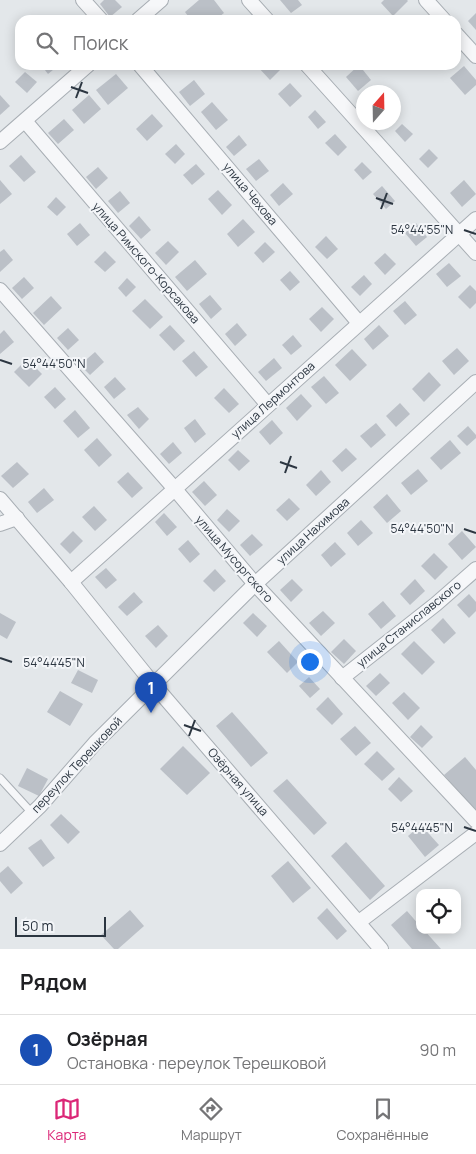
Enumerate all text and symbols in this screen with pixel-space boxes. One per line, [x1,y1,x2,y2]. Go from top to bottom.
search box [15,15,461,70]
icon: search [33,29,61,57]
text: Поиск [73,30,128,56]
north arrow [356,85,401,130]
street label: улица Чехова [219,159,282,229]
street label: улица Римского-Корсакова [89,198,204,327]
text: 54°44'55"N [391,221,453,238]
text: 54°44'50"N [22,355,86,372]
street label: улица Лермонтова [227,357,318,442]
street label: улица Нахимова [272,493,353,568]
street label: улица Мусоргского [192,511,277,606]
text: 54°44'50"N [390,520,454,537]
street label: улица Станиславского [353,576,465,671]
your location [297,649,323,675]
text: 54°44'45"N [23,654,85,671]
pin: 1 [135,672,167,713]
street label: переулок Терешковой [27,713,126,817]
street label: Озёрная улица [204,744,273,819]
text: 54°44'45"N [391,819,453,836]
map controls [416,889,461,934]
button: locate [416,889,461,934]
scale bar [15,914,106,937]
text: 50 m [22,916,53,935]
text: Рядом [20,968,87,996]
text: Озёрная [67,1026,148,1052]
text: 1 [32,1039,40,1061]
text: 90 m [420,1039,456,1061]
text: Остановка · переулок Терешковой [67,1052,326,1074]
tab: Карта [47,1095,86,1144]
tab: Маршрут [181,1095,242,1144]
tab: Сохранённые [337,1095,429,1144]

